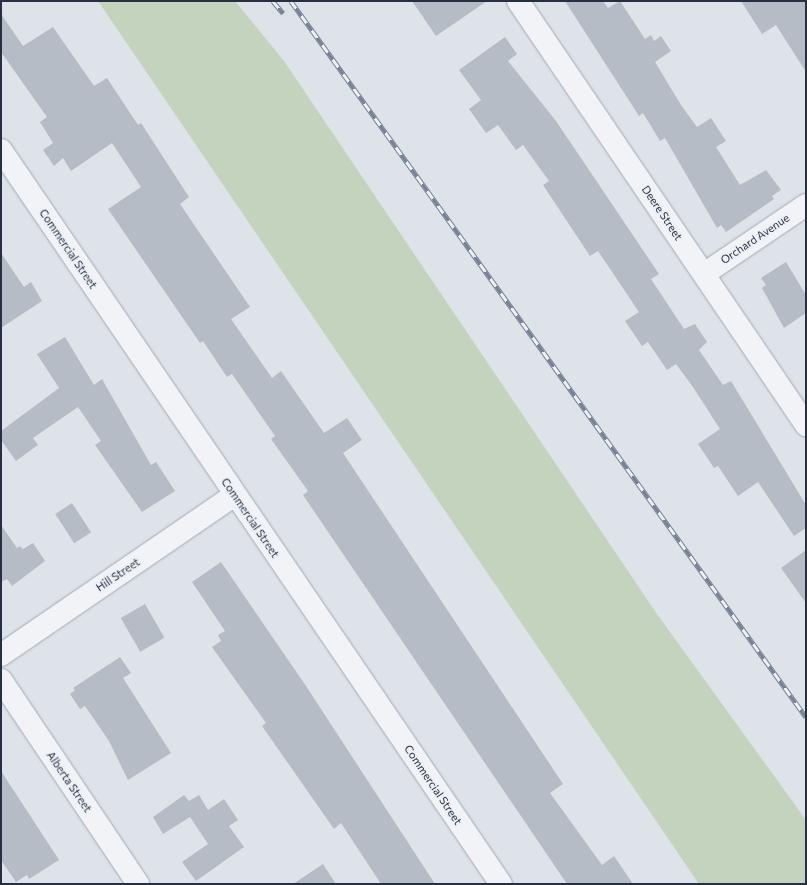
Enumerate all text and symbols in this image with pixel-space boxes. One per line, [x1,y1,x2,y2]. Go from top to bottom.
street label: Deere Street [639,183,685,243]
street label: Commercial Street [36,207,100,291]
street label: Orchard Avenue [718,211,792,267]
street label: Commercial Street [218,476,282,560]
street label: Hill Street [94,556,142,594]
street label: Commercial Street [401,743,465,827]
street label: Alberta Street [44,749,94,815]

